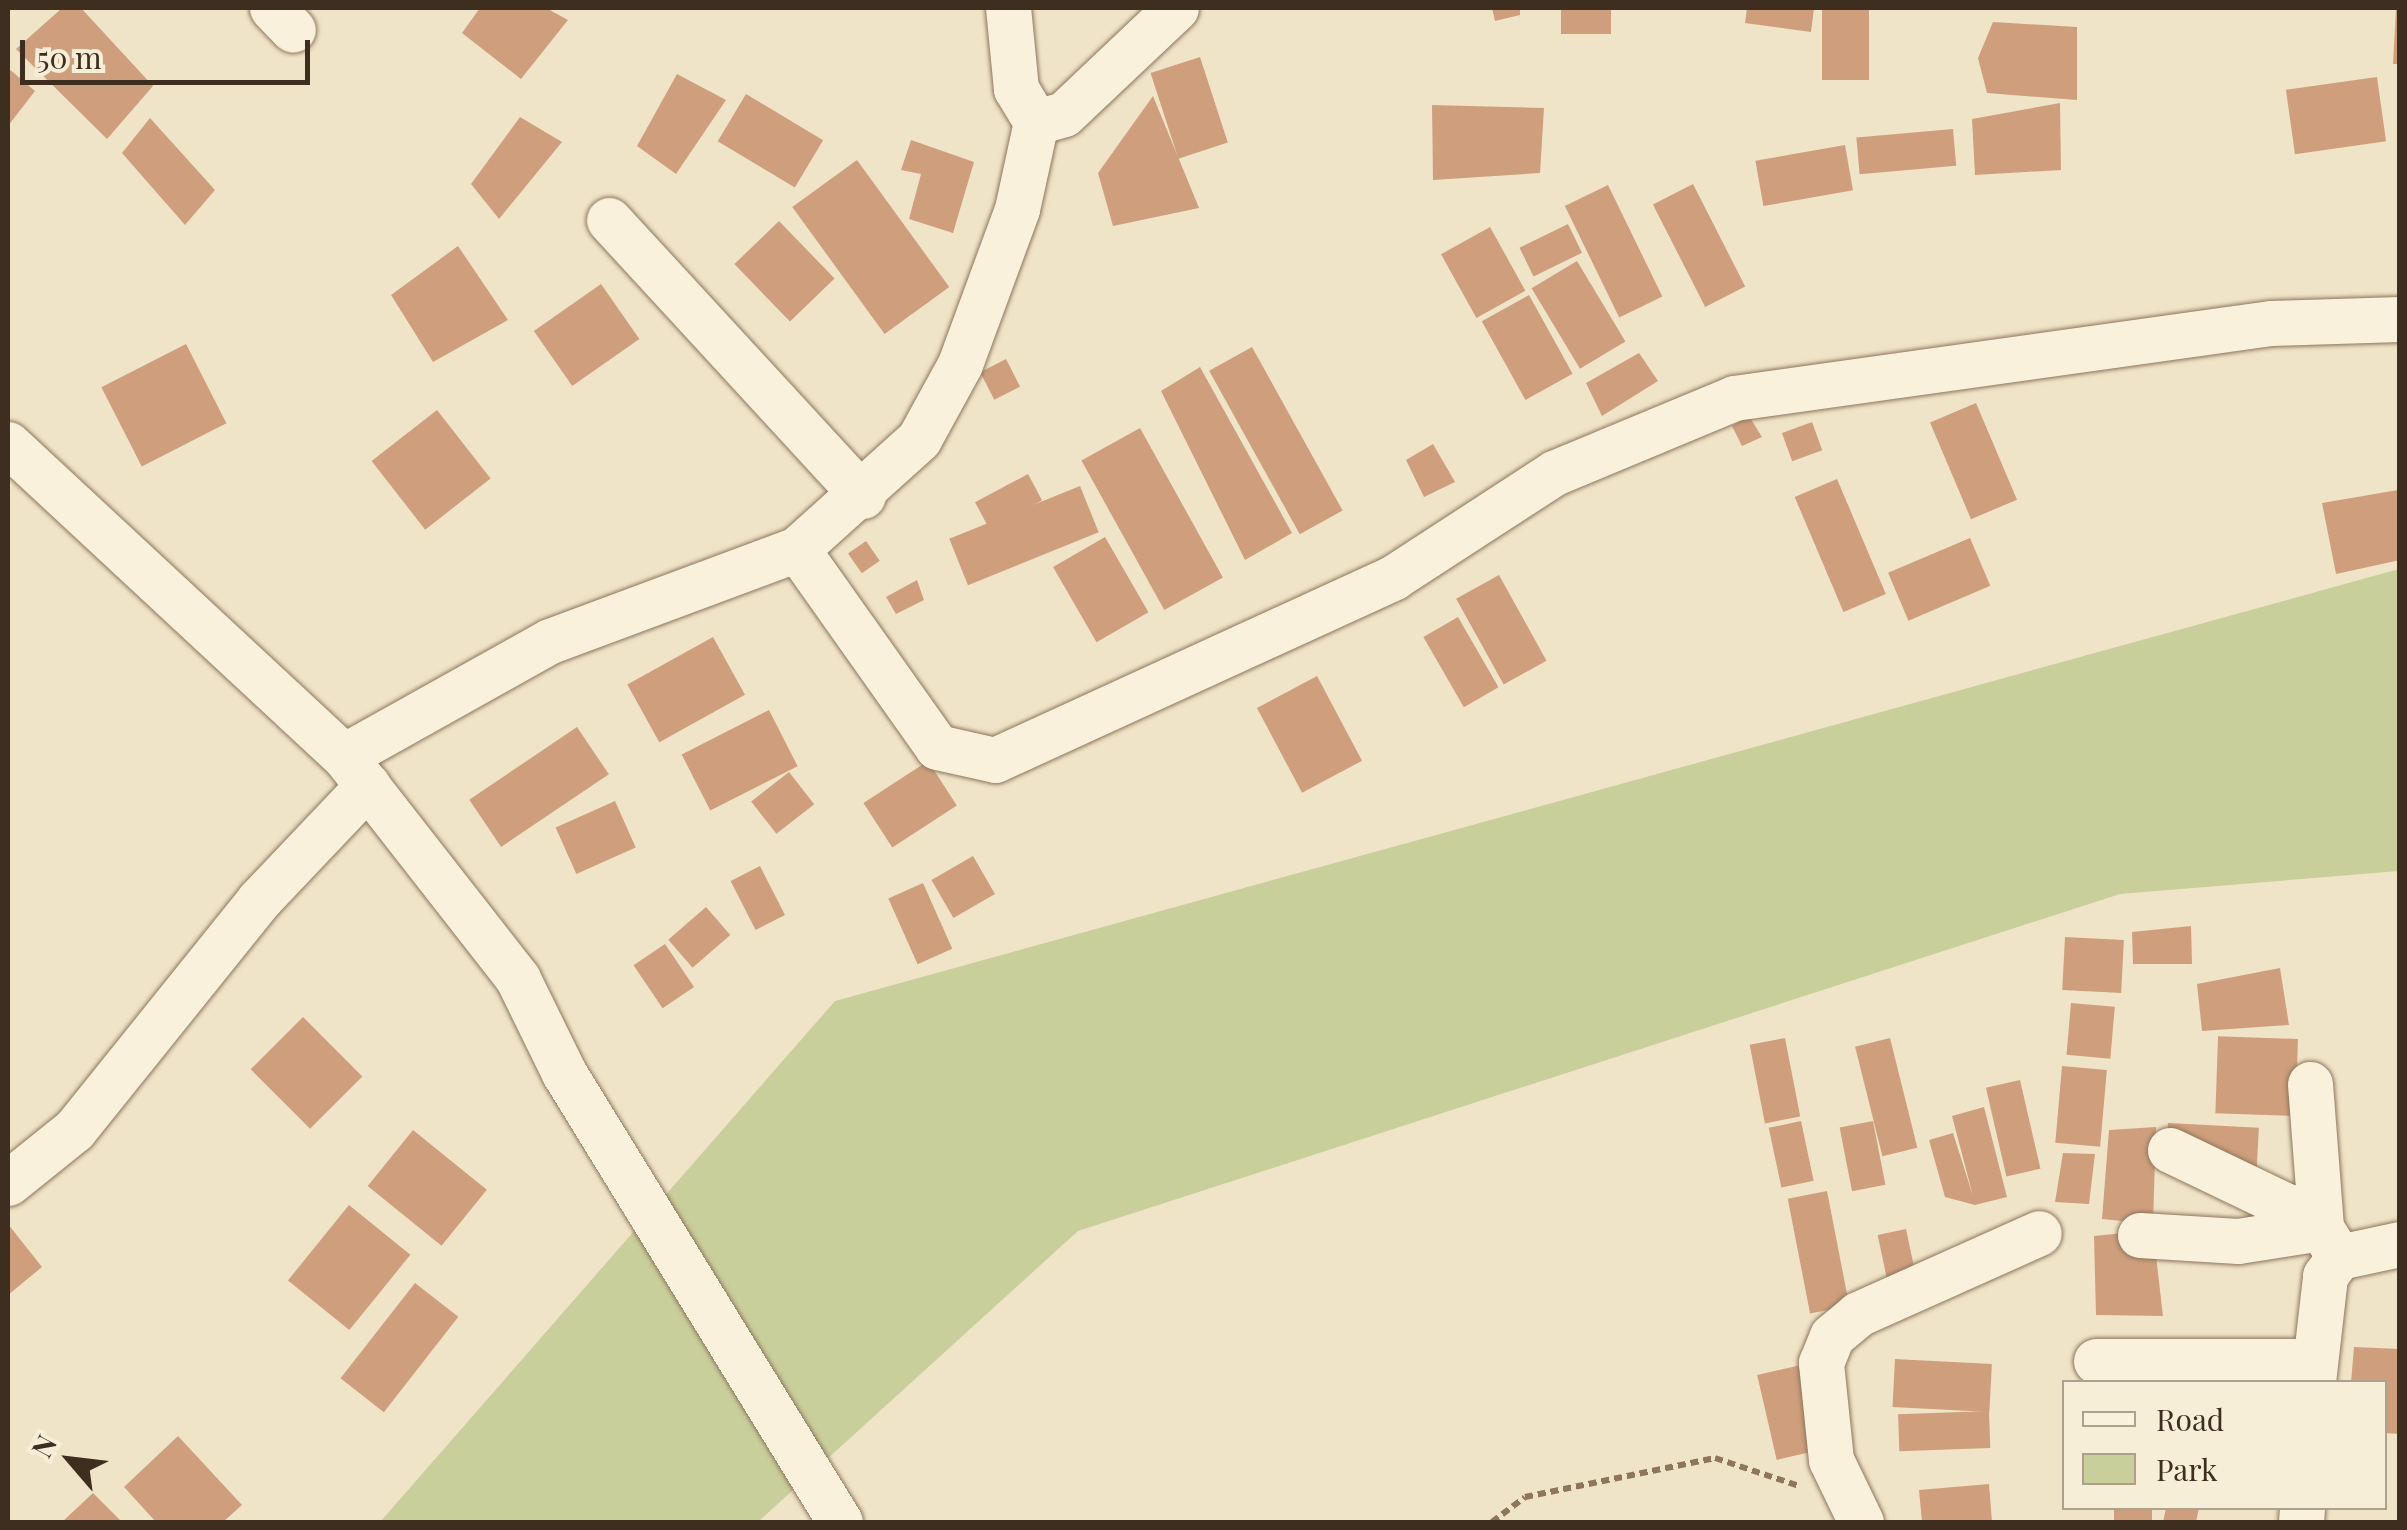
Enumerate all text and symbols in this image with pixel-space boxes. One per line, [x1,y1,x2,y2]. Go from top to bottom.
scale bar [25,20,315,82]
text: 50 m [37,37,102,77]
legend [2062,1380,2387,1510]
text: Road [2156,1399,2224,1439]
north arrow [20,1410,120,1510]
text: N [22,1428,64,1463]
text: Park [2156,1449,2218,1489]

